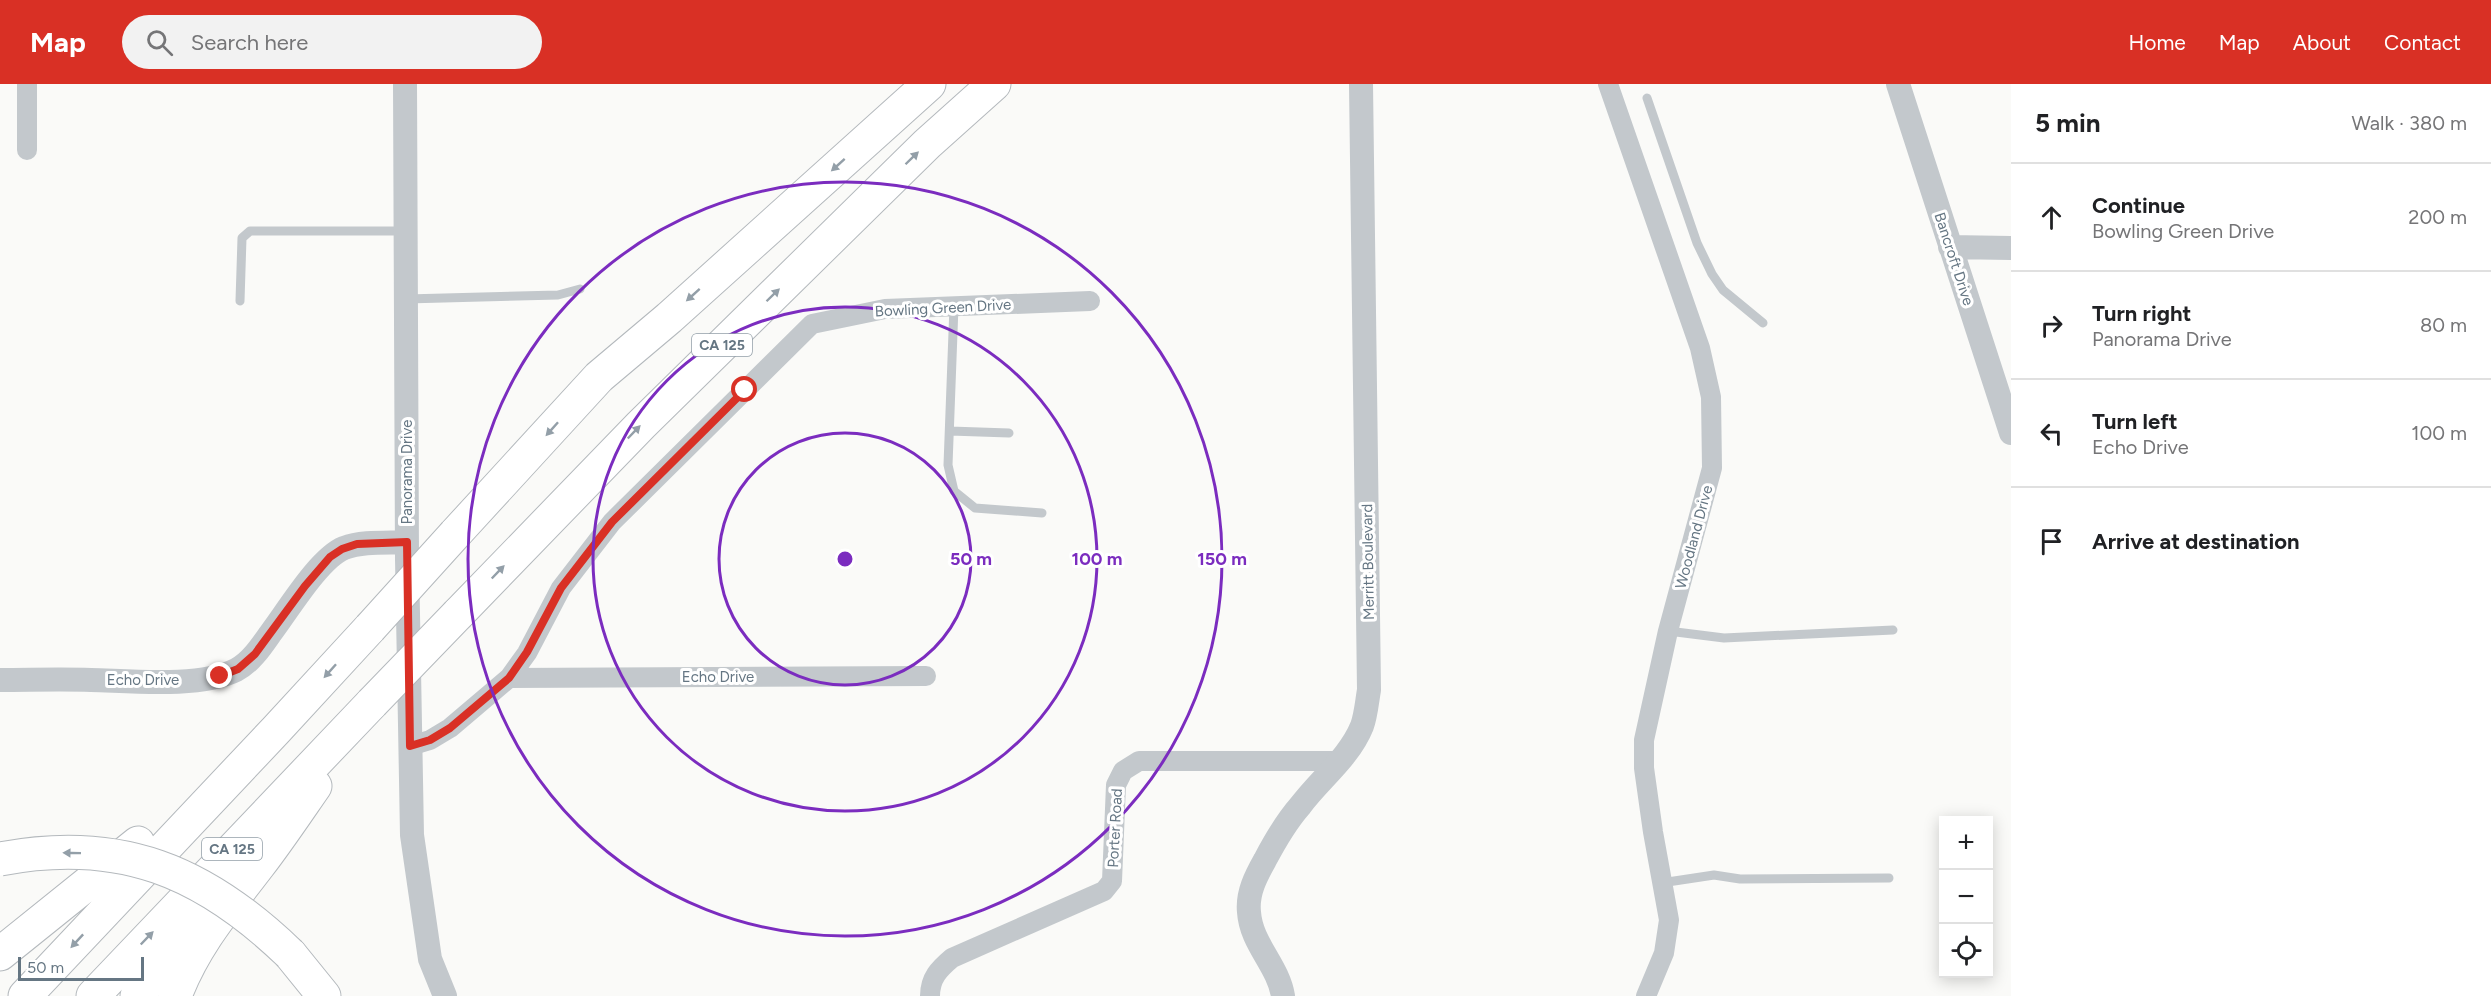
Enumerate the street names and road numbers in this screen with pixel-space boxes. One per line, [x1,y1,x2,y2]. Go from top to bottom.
street label: Bancroft Drive [1931,210,1977,308]
street label: Bowling Green Drive [874,295,1012,321]
road number: CA 125 [692,334,752,356]
street label: Panorama Drive [398,420,416,524]
street label: Woodland Drive [1672,483,1716,591]
street label: Merritt Boulevard [1358,504,1378,620]
street label: Echo Drive [682,668,754,686]
street label: Echo Drive [107,671,179,689]
street label: Porter Road [1104,788,1126,868]
road number: CA 125 [202,838,262,860]

